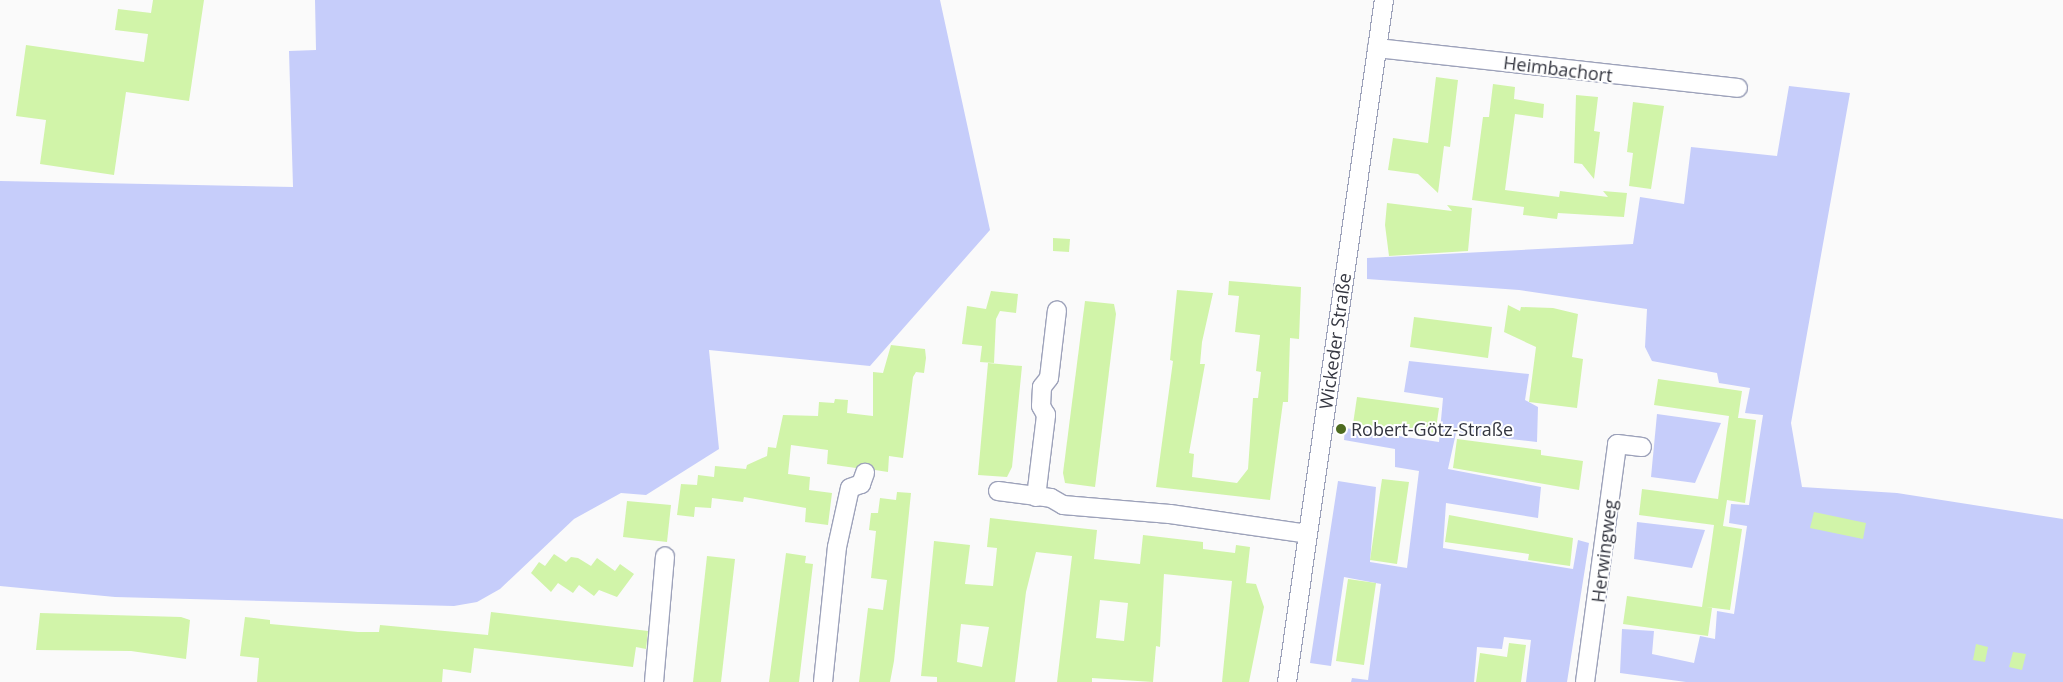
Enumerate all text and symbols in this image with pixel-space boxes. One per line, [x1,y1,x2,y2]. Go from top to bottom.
street label: Heimbachort [1502,52,1614,86]
street label: Wickeder Straße [1315,271,1355,411]
place label: Robert-Götz-Straße [1351,418,1513,440]
marker: Robert-Götz-Straße [1335,423,1347,435]
street label: Herwingweg [1587,498,1621,604]

